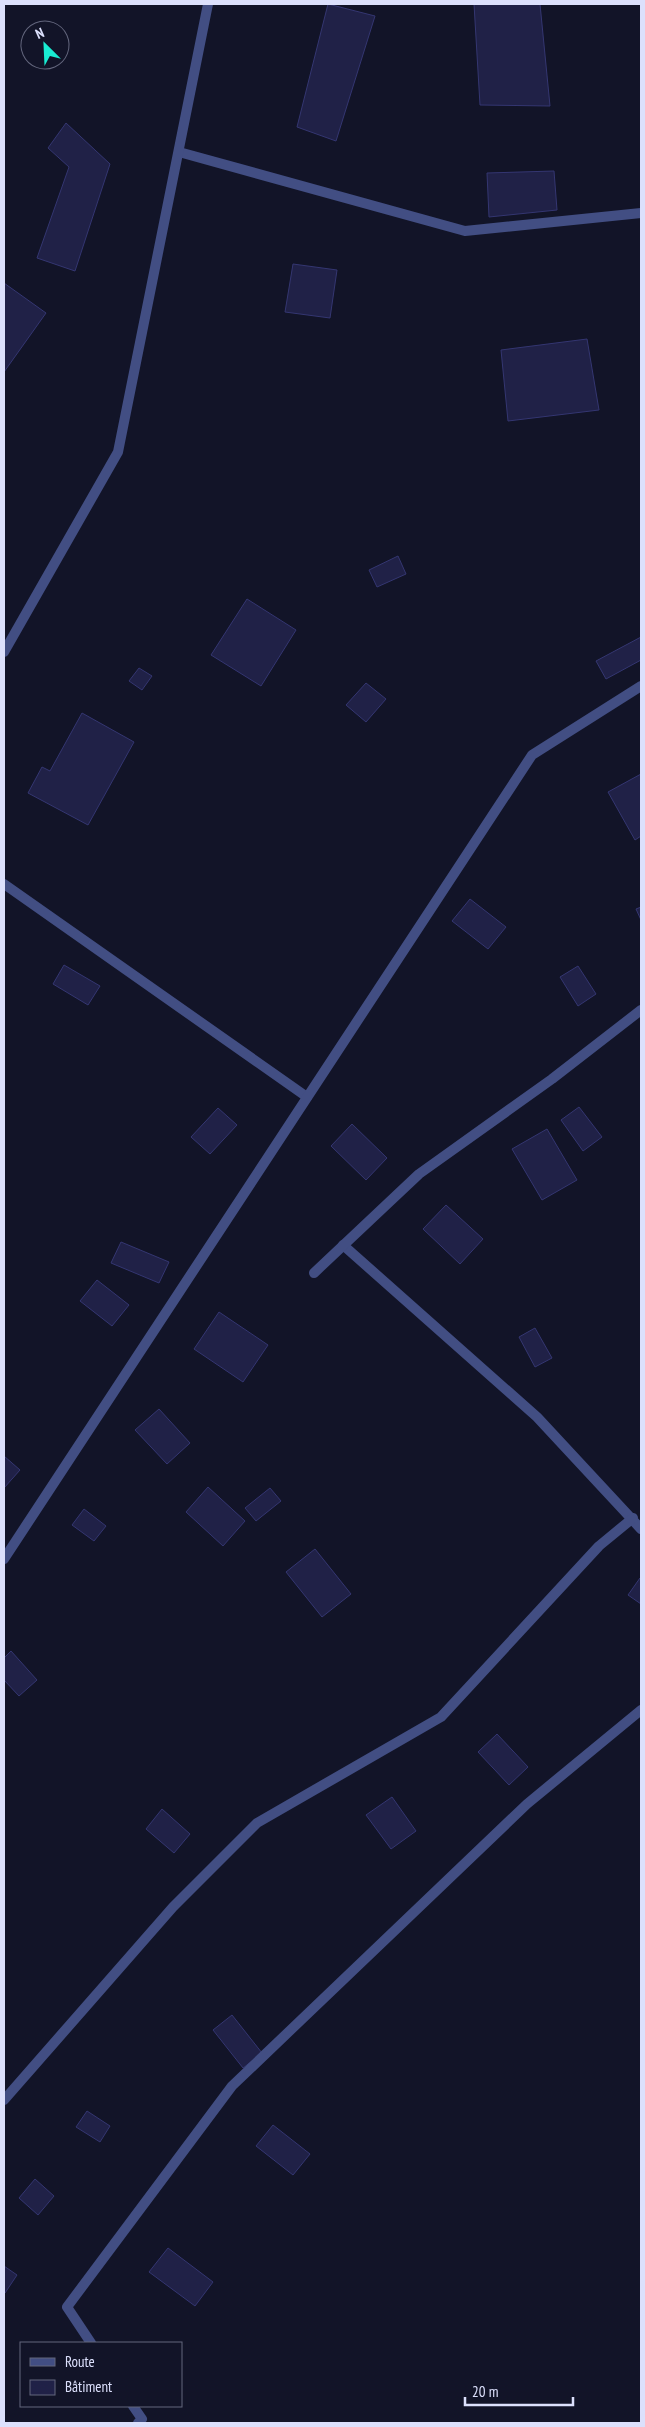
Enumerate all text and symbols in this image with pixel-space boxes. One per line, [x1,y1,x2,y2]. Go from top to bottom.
north arrow [20,20,70,70]
text: N [33,23,47,43]
legend [20,2342,182,2407]
text: Route [65,2352,95,2371]
scale bar [465,2374,572,2406]
text: Bâtiment [65,2377,112,2396]
text: 20 m [472,2382,498,2401]

